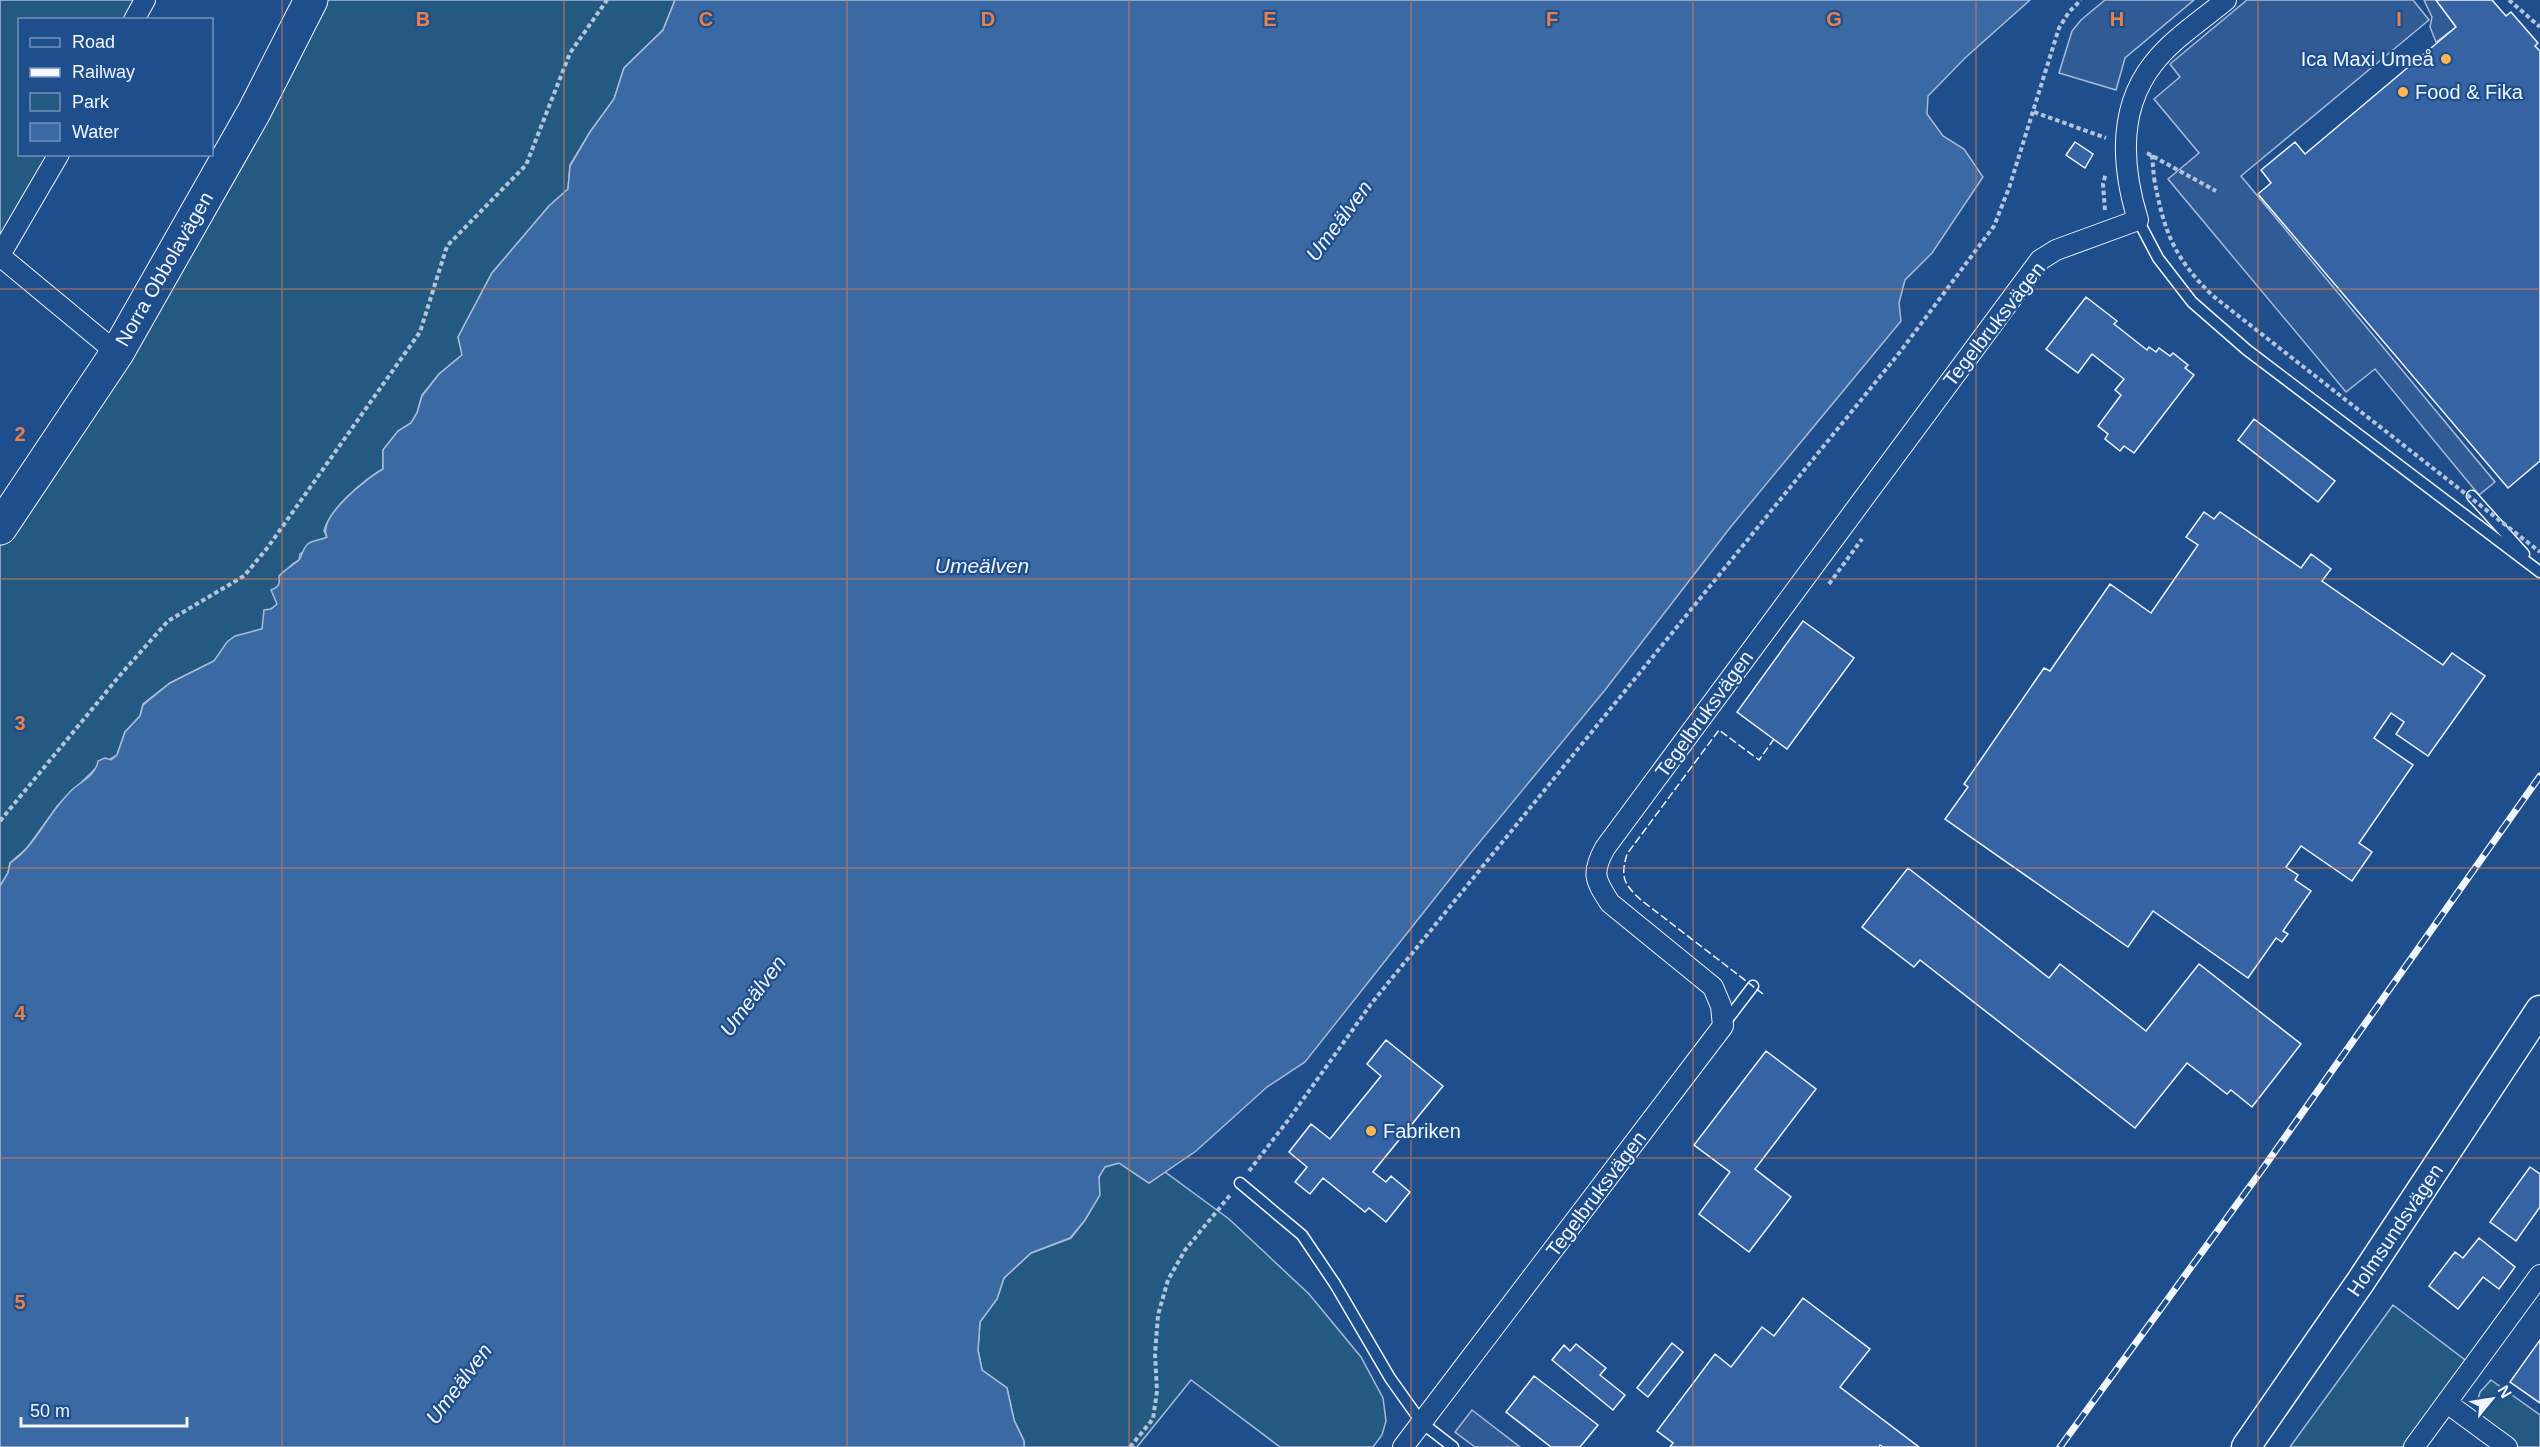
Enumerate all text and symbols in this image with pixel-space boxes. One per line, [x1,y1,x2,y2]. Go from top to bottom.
text: B [416,8,430,30]
text: C [699,8,713,30]
text: D [981,8,995,30]
text: E [1263,8,1277,30]
text: F [1546,8,1558,30]
text: G [1826,8,1842,30]
text: H [2110,8,2124,30]
text: I [2396,8,2402,30]
legend [18,18,213,156]
text: Road [72,32,115,52]
place label: Ica Maxi Umeå [2301,48,2435,70]
marker: Ica Maxi Umeå [2439,52,2453,66]
text: Railway [72,62,135,82]
place label: Food & Fika [2415,81,2524,103]
marker: Food & Fika [2396,85,2410,99]
text: Park [72,92,110,112]
text: Water [72,122,119,142]
water label: Umeälven [1301,176,1376,265]
street label: Norra Obbolavägen [111,188,217,350]
street label: Tegelbruksvägen [1939,258,2049,390]
text: 2 [14,423,26,445]
water label: Umeälven [935,554,1029,577]
street label: Tegelbruksvägen [1651,646,1757,782]
text: 3 [14,712,26,734]
water label: Umeälven [715,951,790,1040]
text: 4 [14,1002,26,1024]
place label: Fabriken [1383,1120,1461,1142]
marker: Fabriken [1364,1124,1378,1138]
street label: Tegelbruksvägen [1542,1127,1650,1261]
street label: Holmsundsvägen [2343,1160,2447,1300]
text: 5 [14,1291,26,1313]
water label: Umeälven [421,1339,496,1428]
north arrow [2462,1369,2522,1429]
text: N [2494,1382,2515,1401]
scale bar [21,1390,188,1428]
text: 50 m [30,1401,70,1421]

